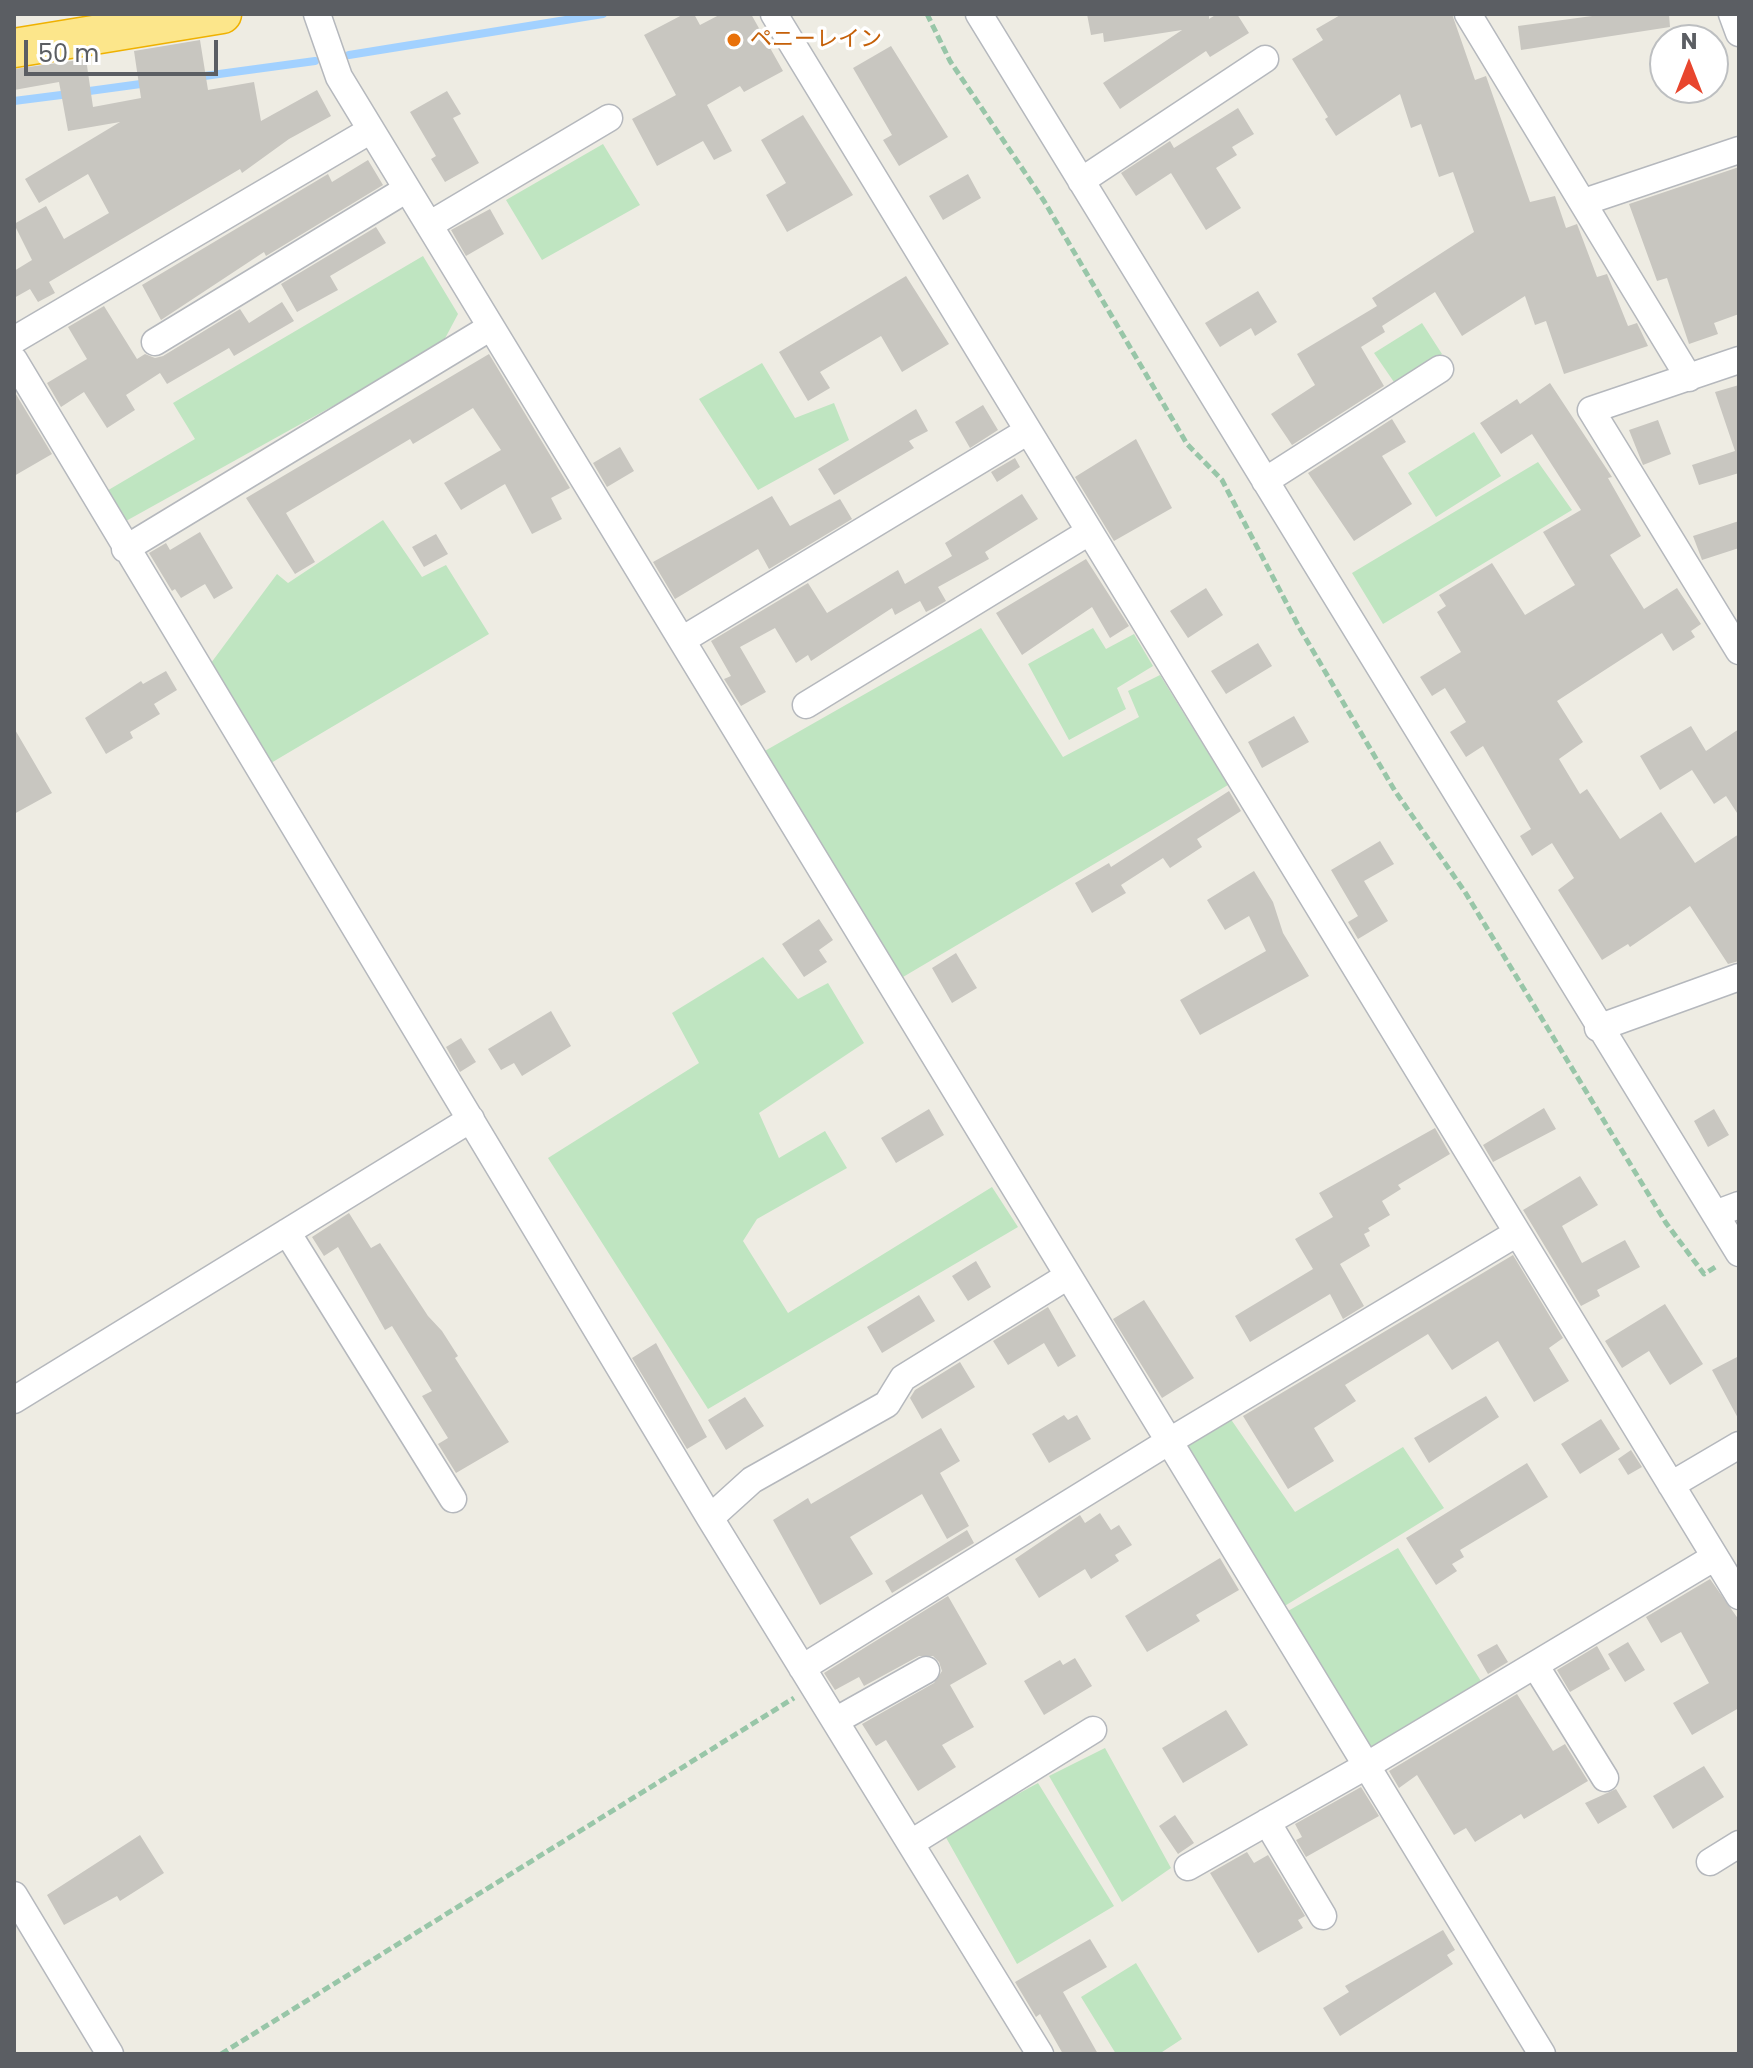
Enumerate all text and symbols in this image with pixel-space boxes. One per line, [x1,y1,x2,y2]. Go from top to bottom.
scale bar [28,24,222,74]
north arrow [1649,24,1729,104]
text: N [1681,26,1697,57]
place label: ペニーレイン [750,27,882,53]
marker: ペニーレイン [725,31,743,49]
text: 50 m [38,37,99,70]

